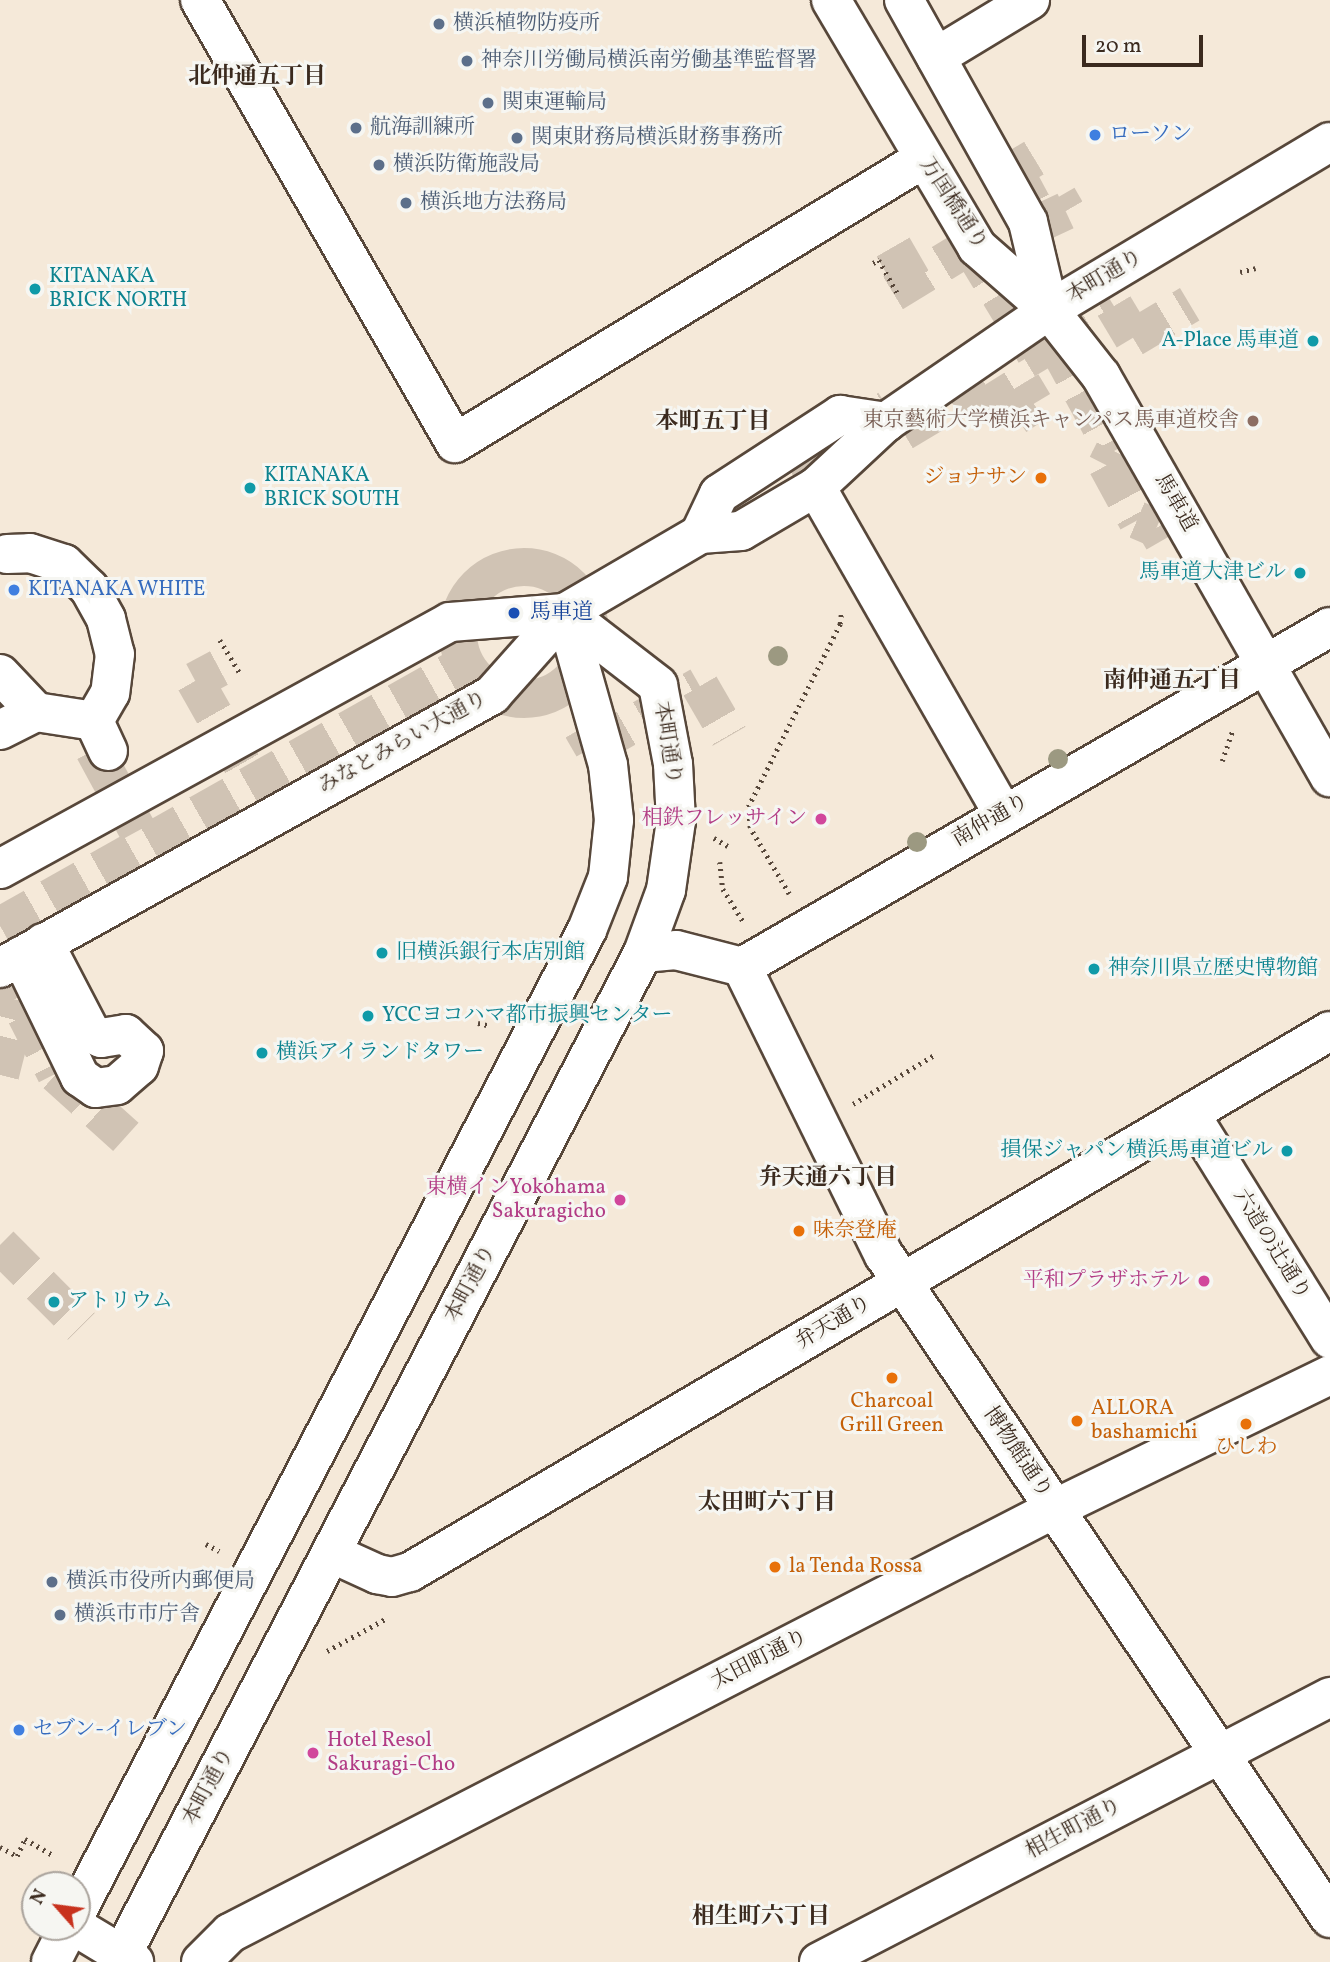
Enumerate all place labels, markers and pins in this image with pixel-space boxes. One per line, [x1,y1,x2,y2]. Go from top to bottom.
place label: 横浜植物防疫所 [453,11,600,37]
marker: 横浜植物防疫所 [431,16,447,32]
place label: 神奈川労働局横浜南労働基準監督署 [481,48,817,74]
marker: 神奈川労働局横浜南労働基準監督署 [459,53,475,69]
place label: 関東運輸局 [502,90,607,116]
marker: 関東運輸局 [480,95,496,111]
place label: 航海訓練所 [370,115,475,141]
marker: 航海訓練所 [348,120,364,136]
place label: ローソン [1109,122,1193,148]
place label: 関東財務局横浜財務事務所 [531,125,783,151]
marker: ローソン [1087,127,1103,143]
marker: 関東財務局横浜財務事務所 [509,130,525,146]
place label: 横浜防衛施設局 [393,152,540,178]
marker: 横浜防衛施設局 [371,157,387,173]
place label: 横浜地方法務局 [420,190,567,216]
marker: 横浜地方法務局 [398,195,414,211]
place label: KITANAKA BRICK NORTH [49,264,187,314]
marker: KITANAKA BRICK NORTH [27,281,43,297]
place label: A-Place 馬車道 [1162,328,1299,354]
marker: A-Place 馬車道 [1305,333,1321,349]
place label: 東京藝術大学横浜キャンパス馬車道校舎 [861,408,1239,434]
marker: 東京藝術大学横浜キャンパス馬車道校舎 [1245,413,1261,429]
place label: KITANAKA BRICK SOUTH [264,463,400,513]
place label: ジョナサン [922,465,1027,491]
marker: ジョナサン [1033,470,1049,486]
marker: KITANAKA BRICK SOUTH [242,480,258,496]
place label: 馬車道大津ビル [1139,560,1286,586]
marker: 馬車道大津ビル [1292,565,1308,581]
place label: KITANAKA WHITE [28,577,206,603]
marker: KITANAKA WHITE [6,582,22,598]
place label: 馬車道 [530,600,593,626]
marker: 馬車道 [504,603,524,623]
place label: 相鉄フレッサイン [639,806,807,832]
marker: 相鉄フレッサイン [813,811,829,827]
place label: 旧横浜銀行本店別館 [396,940,585,966]
marker: 旧横浜銀行本店別館 [374,945,390,961]
place label: 神奈川県立歴史博物館 [1108,956,1318,982]
marker: 神奈川県立歴史博物館 [1086,961,1102,977]
place label: YCCヨコハマ都市振興センター [382,1003,673,1029]
marker: YCCヨコハマ都市振興センター [360,1008,376,1024]
place label: 横浜アイランドタワー [276,1040,486,1066]
marker: 横浜アイランドタワー [254,1045,270,1061]
place label: 損保ジャパン横浜馬車道ビル [1000,1138,1273,1164]
marker: 損保ジャパン横浜馬車道ビル [1279,1143,1295,1159]
place label: 東横インYokohama Sakuragicho [426,1175,606,1225]
marker: 東横インYokohama Sakuragicho [612,1192,628,1208]
place label: 味奈登庵 [813,1218,897,1244]
marker: 味奈登庵 [791,1223,807,1239]
place label: 平和プラザホテル [1022,1268,1190,1294]
marker: 平和プラザホテル [1196,1273,1212,1289]
place label: アトリウム [68,1289,173,1315]
marker: アトリウム [46,1294,62,1310]
marker: Charcoal Grill Green [884,1370,900,1386]
place label: Charcoal Grill Green [840,1389,944,1439]
place label: ALLORA bashamichi [1091,1396,1198,1446]
marker: ALLORA bashamichi [1069,1413,1085,1429]
marker: ひしわ [1238,1416,1254,1432]
place label: ひしわ [1215,1435,1277,1461]
place label: la Tenda Rossa [789,1554,923,1580]
marker: la Tenda Rossa [767,1559,783,1575]
place label: 横浜市役所内郵便局 [66,1569,255,1595]
marker: 横浜市役所内郵便局 [44,1574,60,1590]
place label: 横浜市市庁舎 [74,1602,200,1628]
marker: 横浜市市庁舎 [52,1607,68,1623]
place label: セブン-イレブン [33,1717,189,1743]
marker: セブン-イレブン [11,1722,27,1738]
place label: Hotel Resol Sakuragi-Cho [327,1728,455,1778]
marker: Hotel Resol Sakuragi-Cho [305,1745,321,1761]

